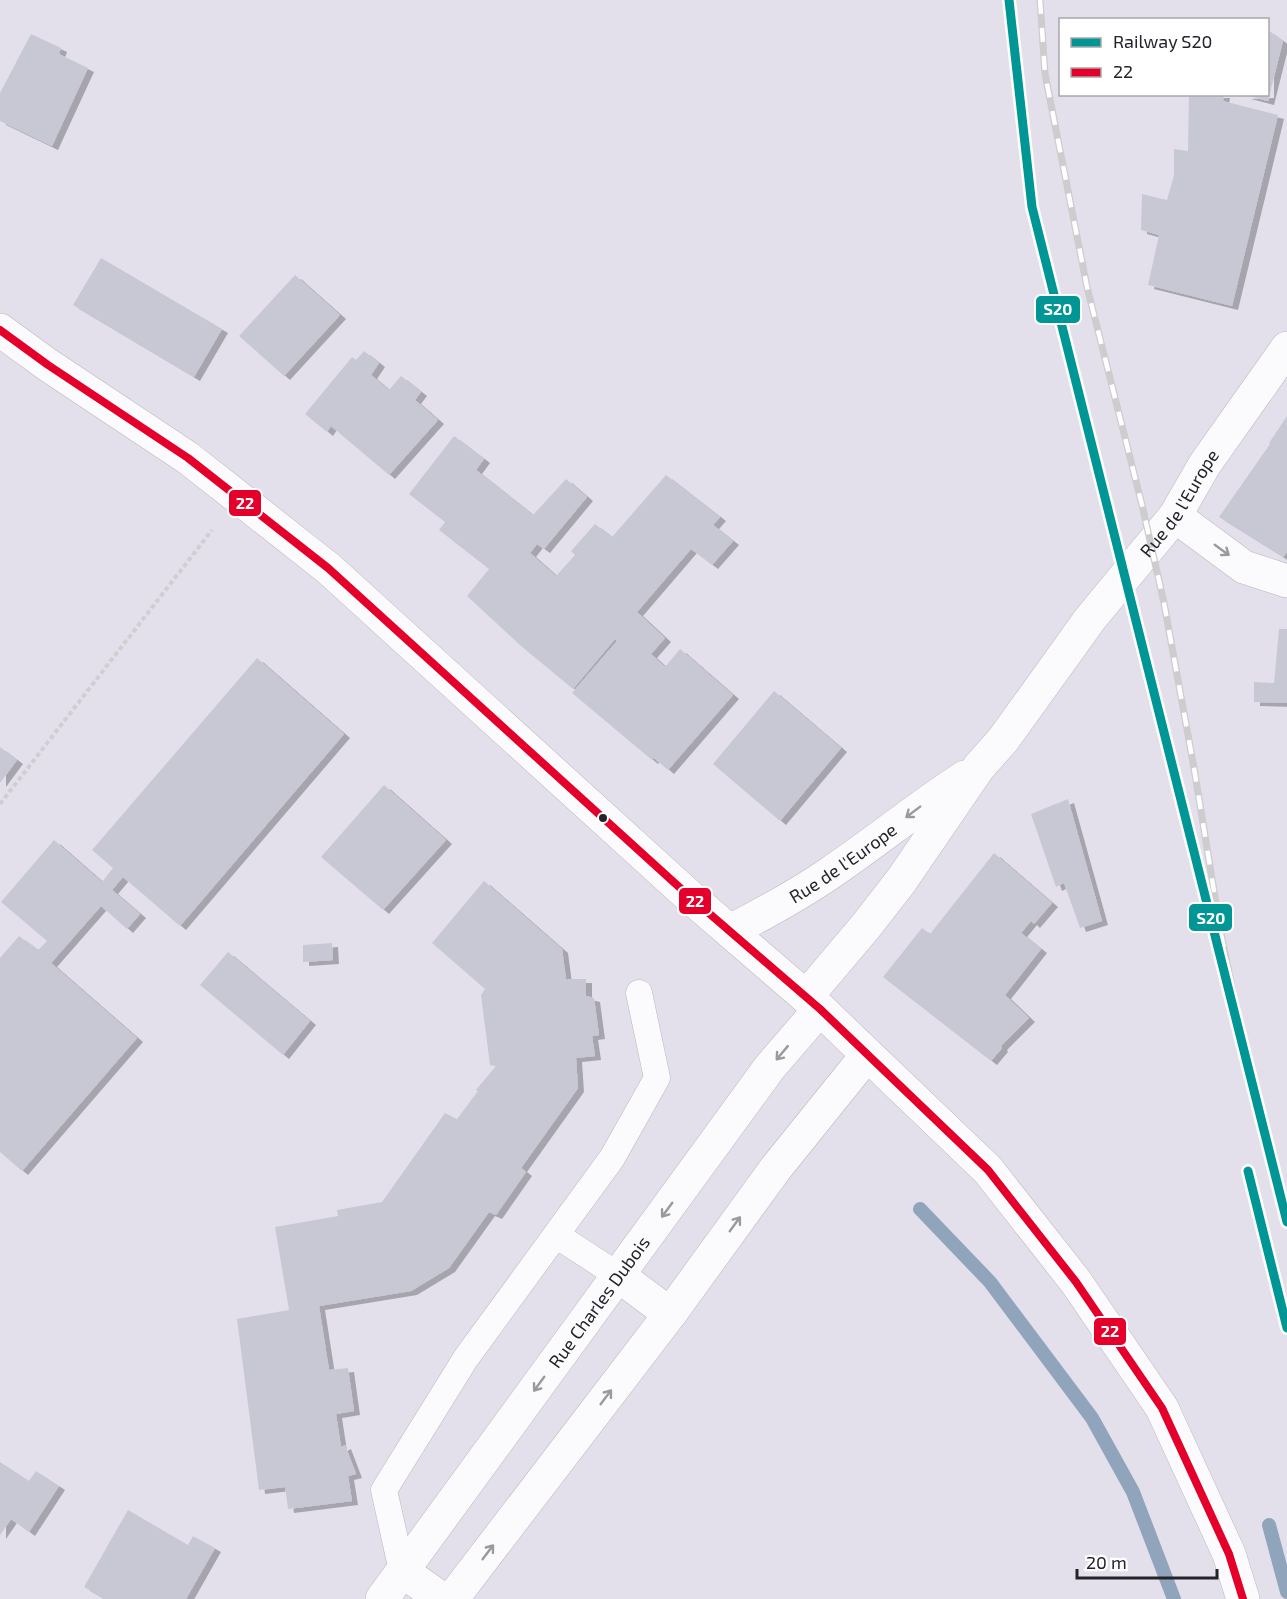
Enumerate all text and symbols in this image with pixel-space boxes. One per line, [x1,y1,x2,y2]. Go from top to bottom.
legend [1059,18,1269,96]
text: Railway S20 [1113,30,1212,52]
text: 22 [1113,60,1133,82]
line badge: S20 [1035,295,1081,324]
text: S20 [1044,299,1072,318]
street label: Rue de l'Europe [1135,445,1223,561]
line badge: 22 [228,489,262,517]
text: 22 [236,493,254,512]
one-way arrow [1214,544,1230,557]
one-way arrow [905,805,921,818]
unlabelled marker [597,812,609,824]
street label: Rue de l'Europe [785,818,901,907]
line badge: 22 [678,887,712,915]
text: 22 [686,891,704,910]
line badge: S20 [1188,903,1233,932]
text: S20 [1197,908,1225,927]
one-way arrow [775,1045,789,1060]
one-way arrow [661,1202,673,1218]
one-way arrow [729,1217,741,1233]
street label: Rue Charles Dubois [544,1232,654,1372]
line badge: 22 [1093,1317,1127,1346]
text: 22 [1101,1321,1119,1340]
one-way arrow [533,1376,545,1392]
one-way arrow [599,1390,612,1406]
scale bar [1077,1542,1216,1580]
one-way arrow [481,1545,494,1561]
text: 20 m [1086,1551,1127,1573]

